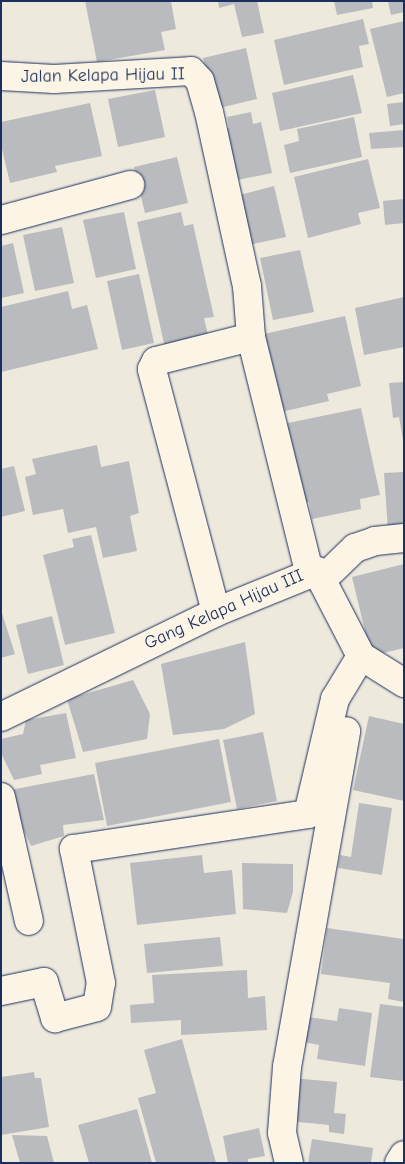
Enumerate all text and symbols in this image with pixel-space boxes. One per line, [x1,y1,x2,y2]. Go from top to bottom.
street label: Jalan Kelapa Hijau II [21,64,185,88]
street label: Gang Kelapa Hijau III [141,565,307,655]

